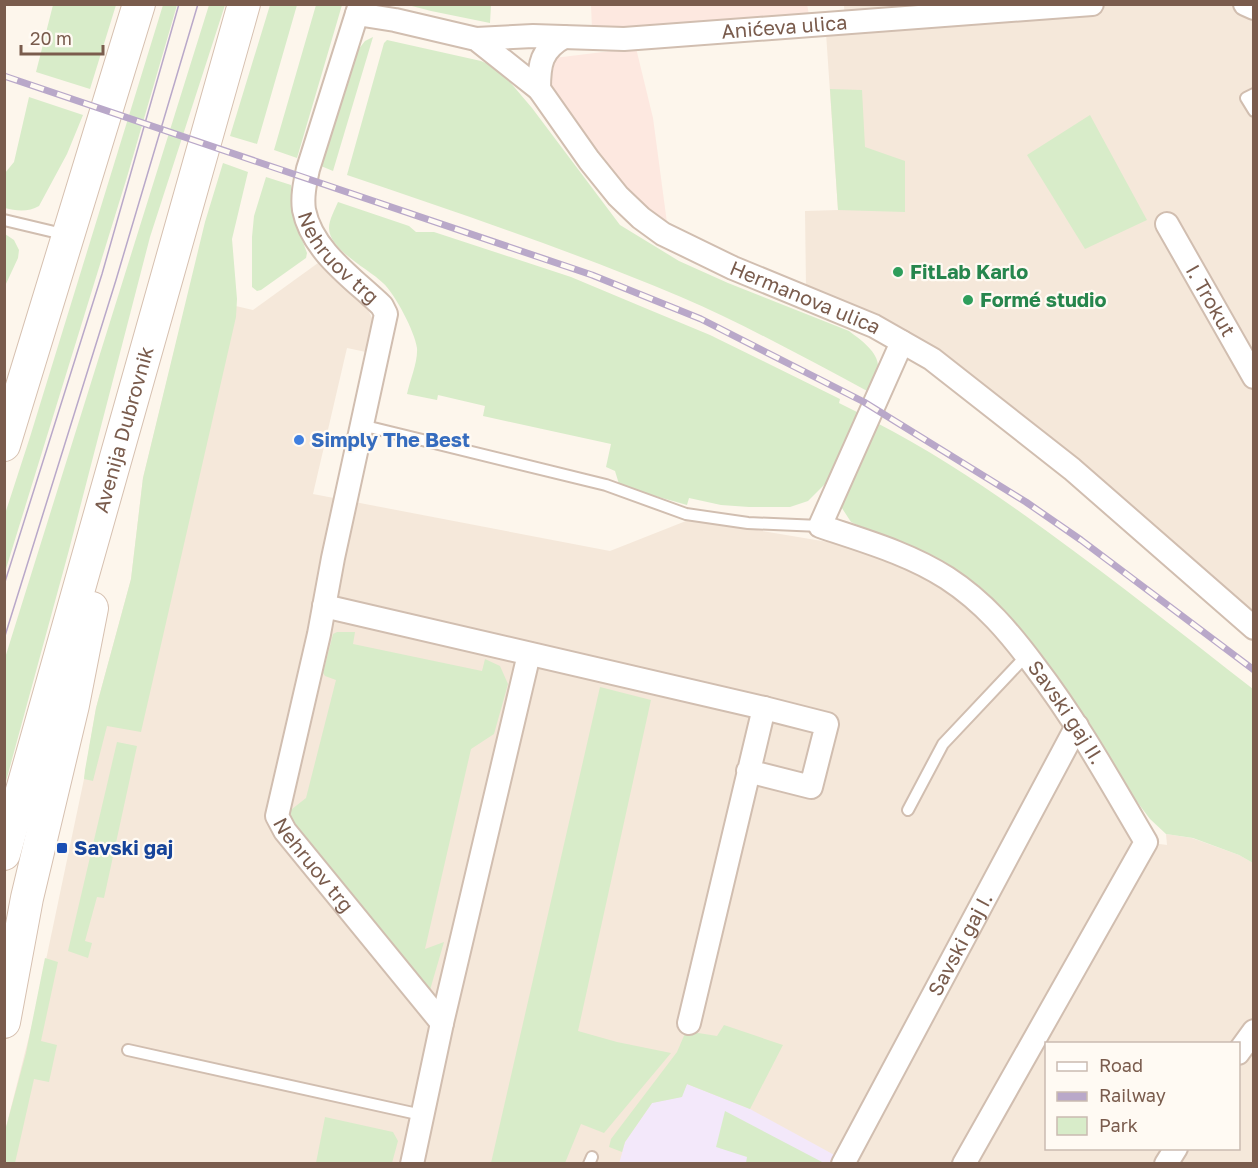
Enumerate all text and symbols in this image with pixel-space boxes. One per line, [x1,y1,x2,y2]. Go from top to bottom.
street label: Anićeva ulica [721,9,848,43]
scale bar [21,18,104,56]
text: 20 m [30,27,72,49]
street label: Nehruov trg [294,208,384,308]
street label: Hermanova ulica [727,255,885,338]
place label: FitLab Karlo [910,259,1028,283]
street label: I. Trokut [1181,260,1241,340]
marker: FitLab Karlo [891,265,905,279]
place label: Formé studio [980,287,1107,311]
marker: Formé studio [961,293,975,307]
street label: Avenija Dubrovnik [88,343,158,515]
place label: Simply The Best [311,427,470,451]
marker: Simply The Best [292,433,306,447]
street label: Savski gaj II. [1023,655,1110,768]
street label: Nehruov trg [269,813,359,916]
place label: Savski gaj [74,835,173,859]
marker: Savski gaj [55,841,69,855]
street label: Savski gaj I. [922,888,997,1000]
legend [1045,1042,1240,1150]
text: Road [1099,1054,1143,1076]
text: Railway [1099,1084,1166,1106]
text: Park [1099,1114,1138,1136]

